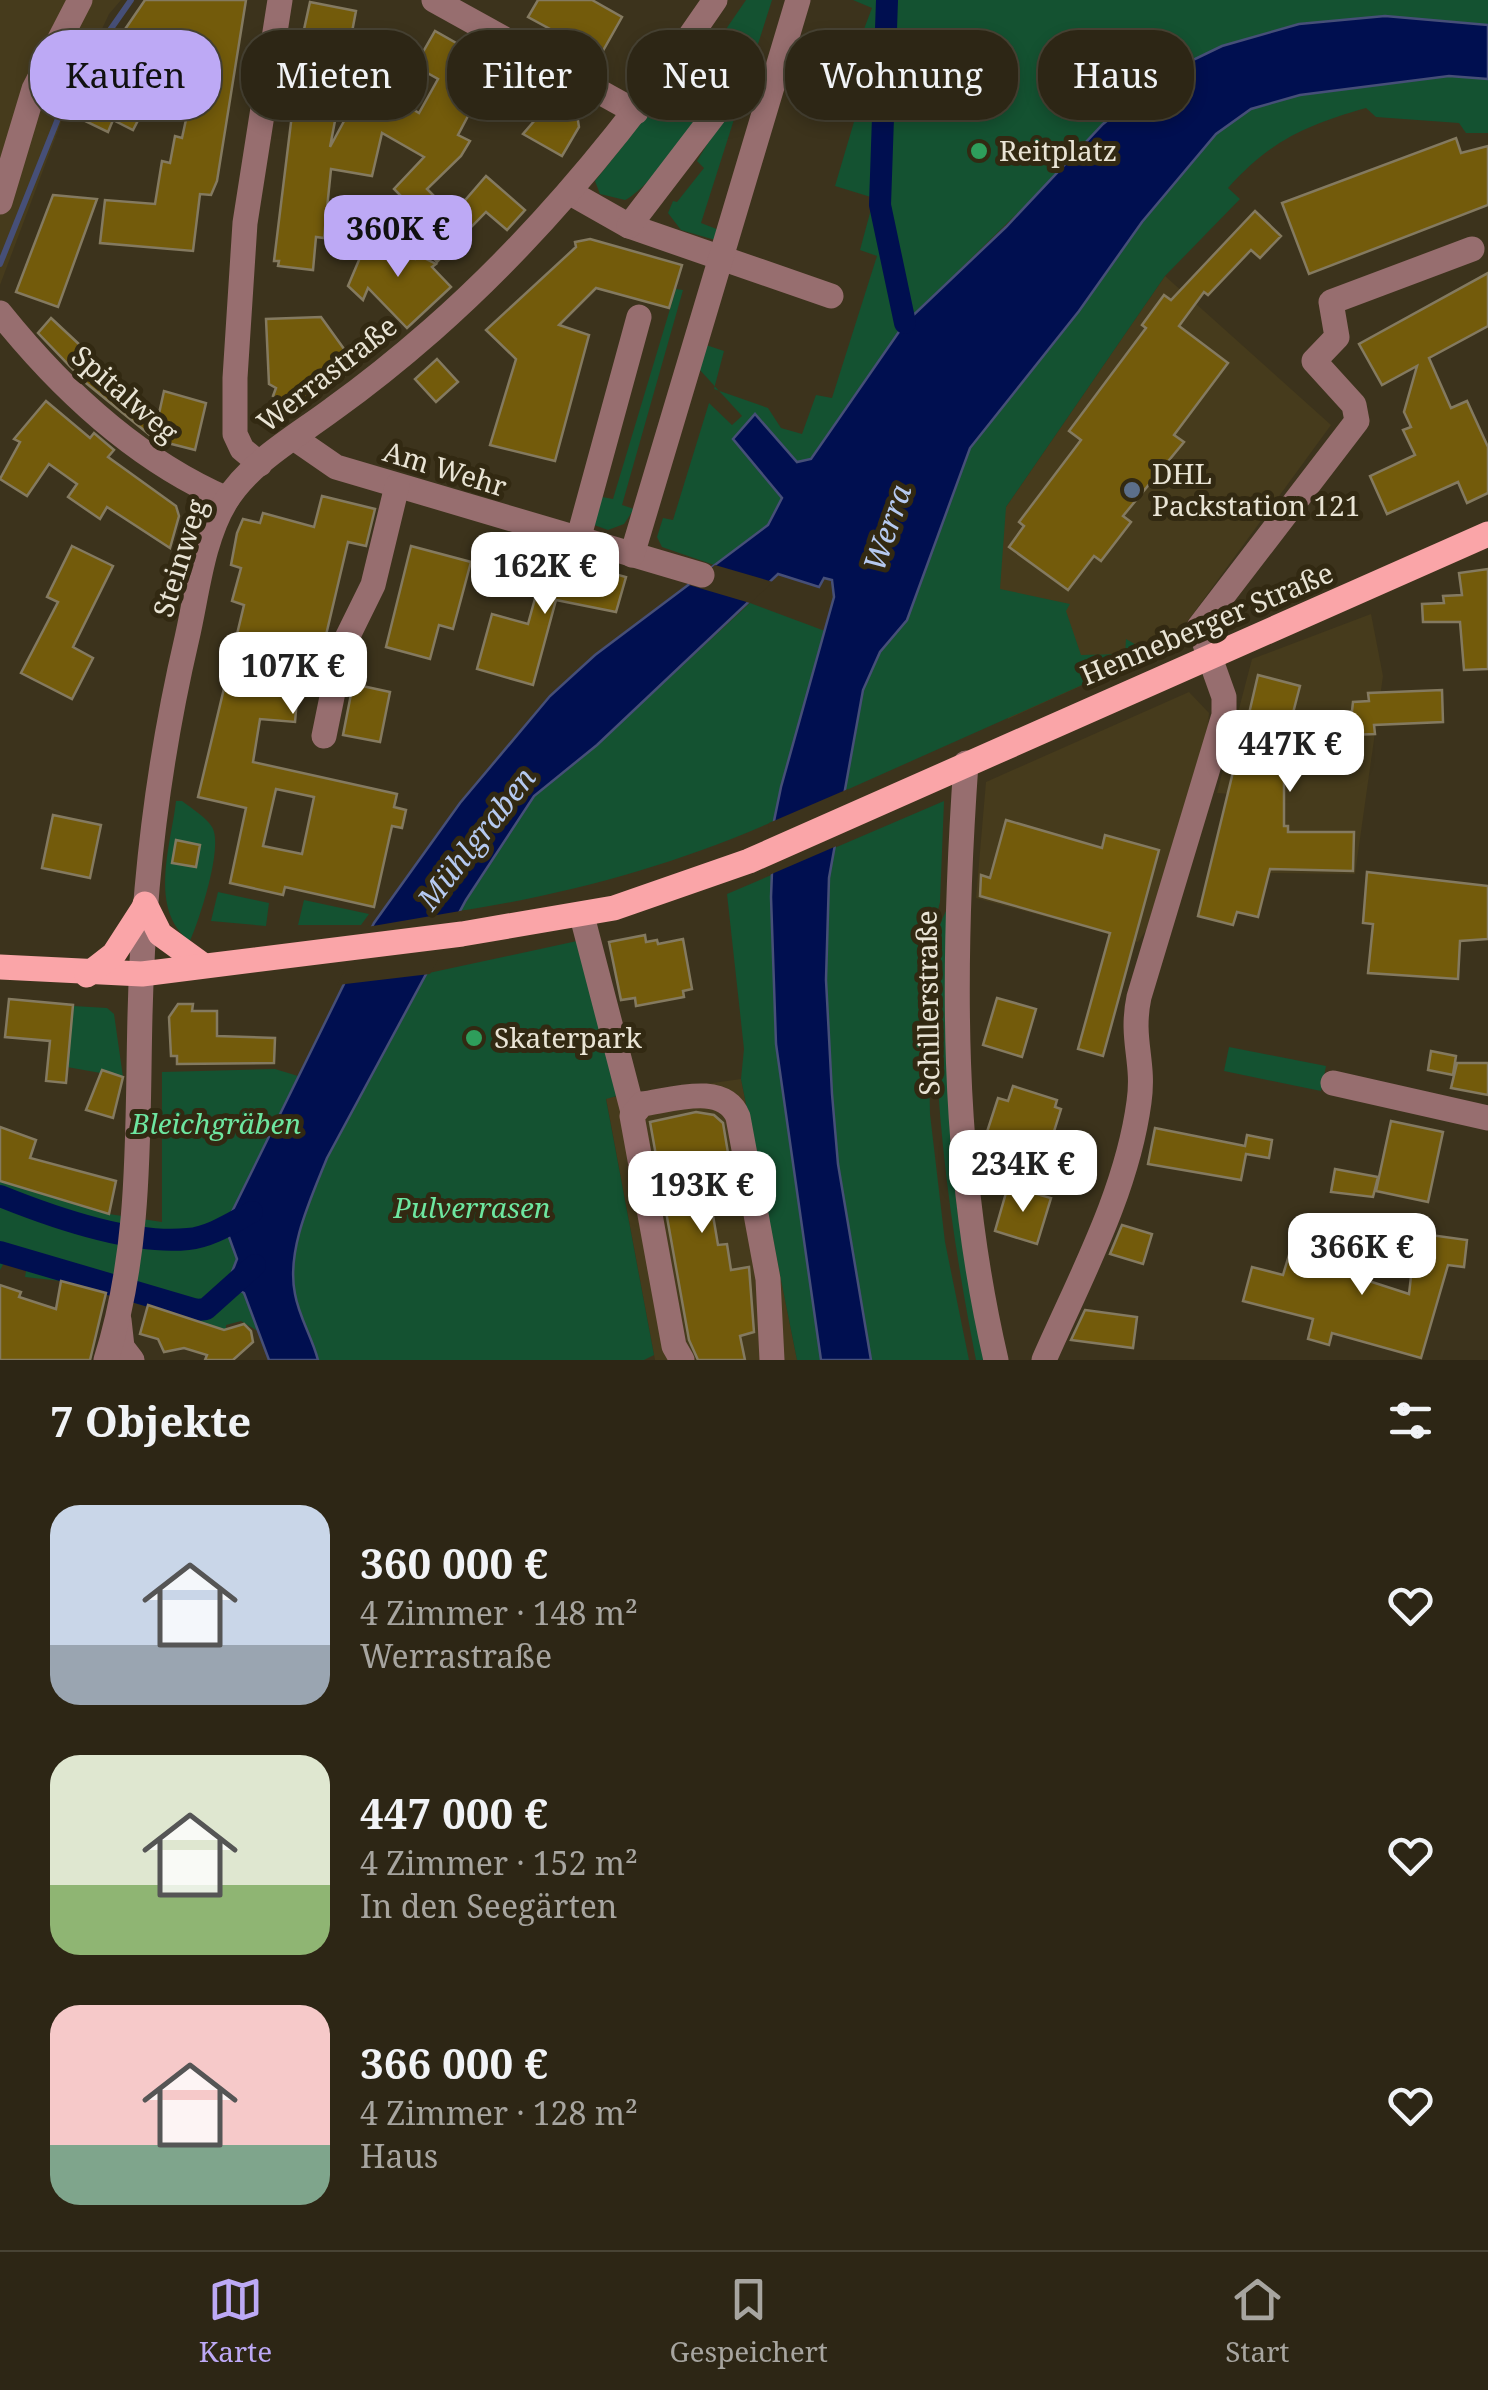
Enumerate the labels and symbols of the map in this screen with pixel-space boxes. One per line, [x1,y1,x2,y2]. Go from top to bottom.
place label: Reitplatz [999,131,1117,169]
marker: Reitplatz [968,140,990,162]
pin: 360K € [317,195,479,280]
street label: Werrastraße [248,306,404,440]
street label: Spitalweg [64,336,187,450]
street label: Am Wehr [379,431,512,505]
place label: DHL Packstation 121 [1152,454,1360,524]
water label: Werra [853,478,921,576]
marker: DHL Packstation 121 [1121,479,1143,501]
street label: Steinweg [143,494,215,621]
pin: 162K € [464,532,626,617]
street label: Henneberger Straße [1075,553,1339,693]
pin: 107K € [212,632,374,717]
pin: 447K € [1209,710,1371,795]
water label: Mühlgraben [407,758,544,919]
street label: Schillerstraße [906,910,948,1096]
place label: Skaterpark [494,1018,643,1056]
marker: Skaterpark [463,1027,485,1049]
park label: Bleichgräben [130,1104,301,1142]
pin: 234K € [942,1130,1104,1215]
pin: 193K € [621,1151,783,1236]
park label: Pulverrasen [393,1188,551,1226]
pin: 366K € [1281,1213,1443,1298]

